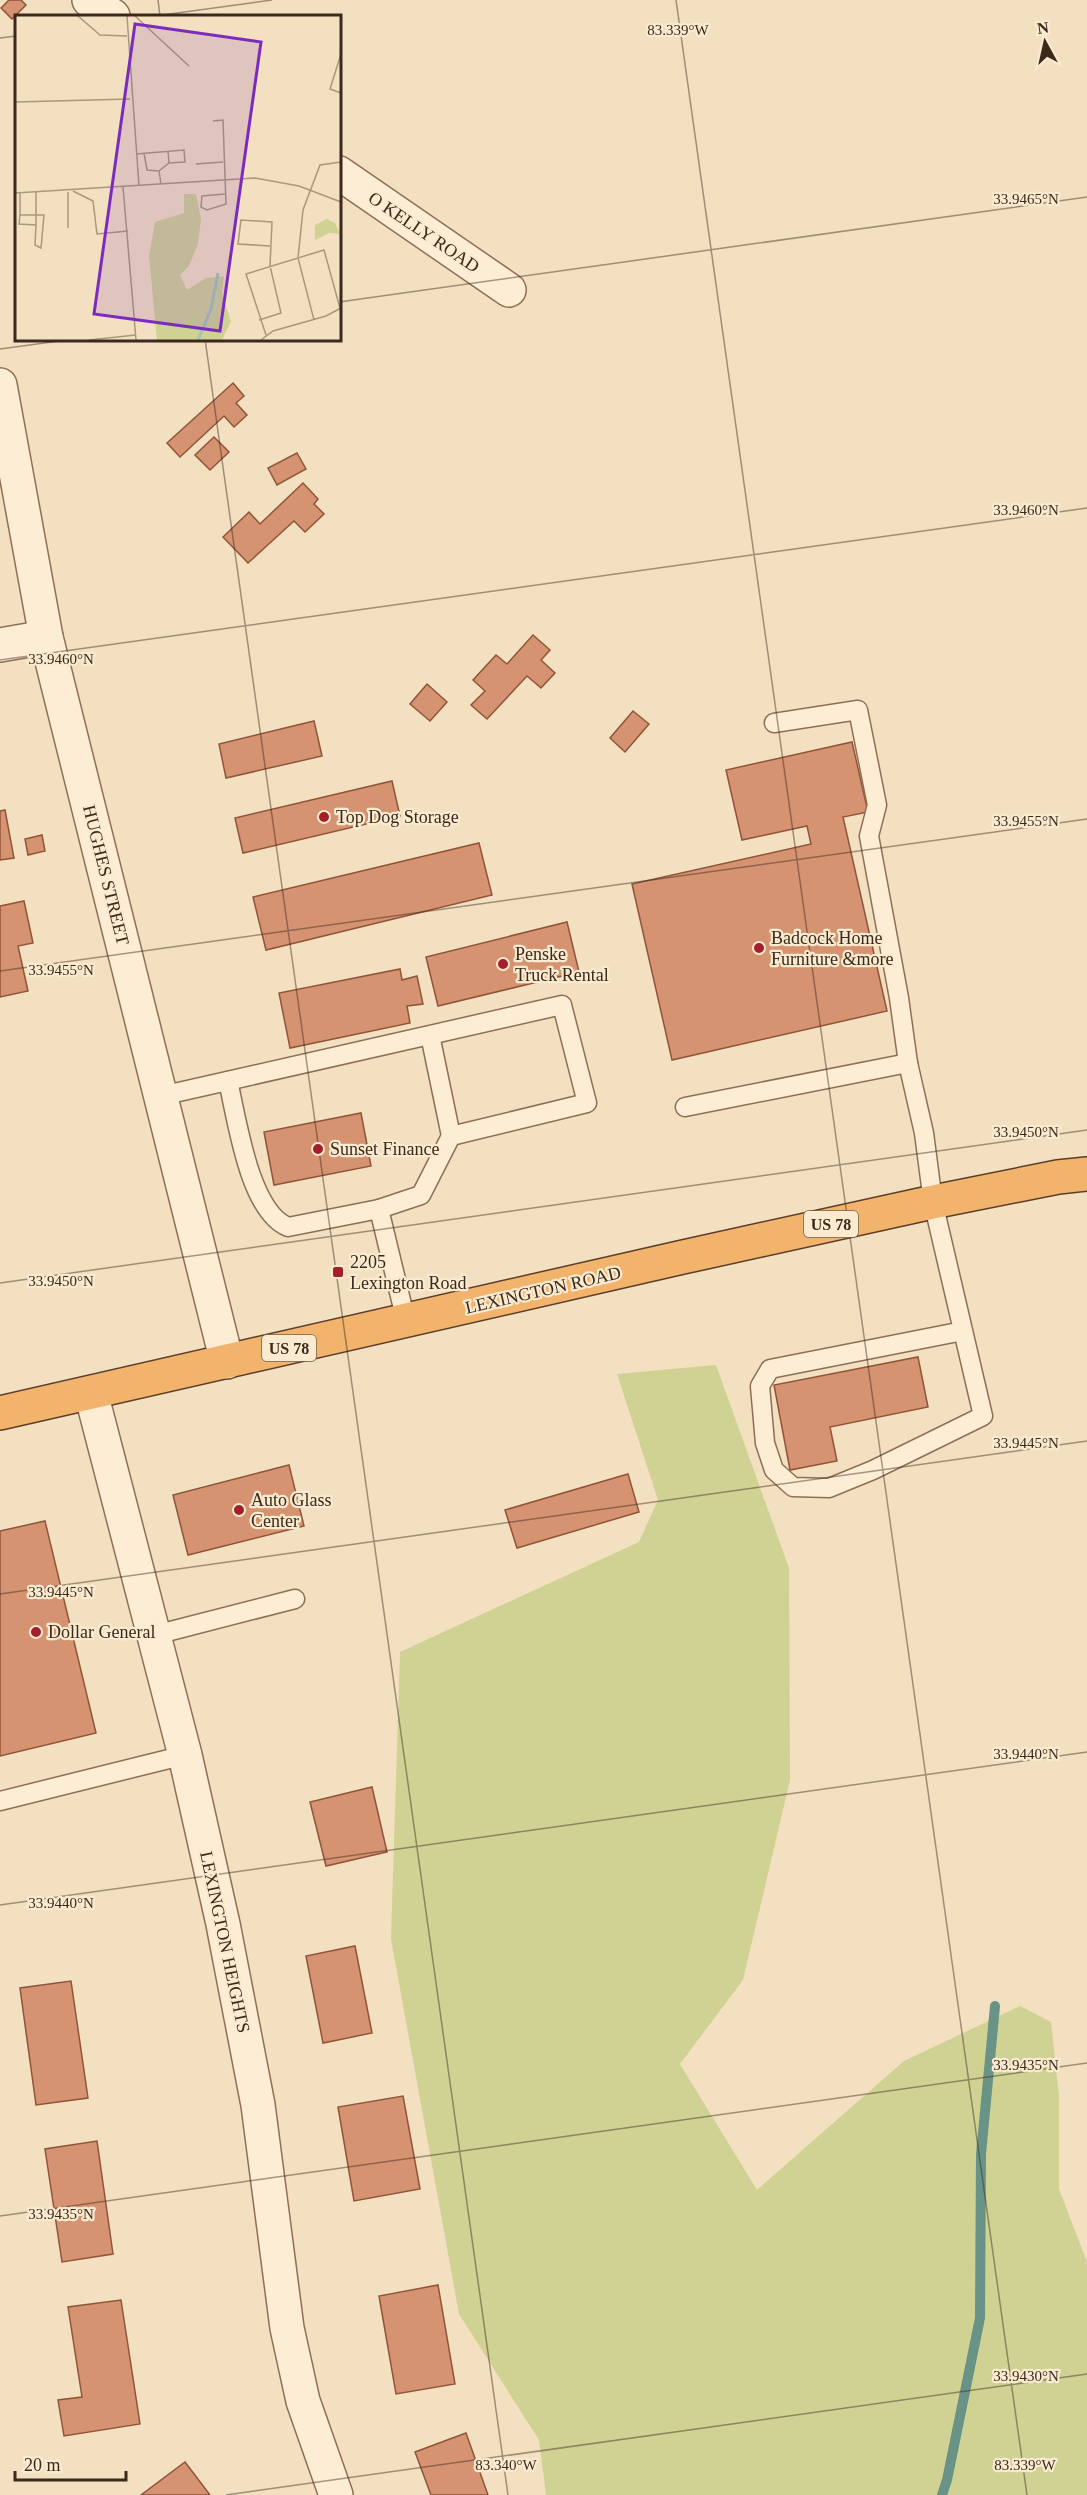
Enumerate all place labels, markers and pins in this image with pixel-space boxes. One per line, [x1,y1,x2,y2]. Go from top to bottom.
place label: Top Dog Storage [336,807,459,827]
marker: Top Dog Storage [317,810,331,824]
place label: Badcock Home Furniture &more [771,928,893,969]
marker: Badcock Home Furniture &more [752,941,766,955]
place label: Penske Truck Rental [515,944,609,985]
marker: Penske Truck Rental [496,957,510,971]
place label: Sunset Finance [330,1139,440,1159]
marker: Sunset Finance [311,1142,325,1156]
place label: 2205 Lexington Road [350,1252,466,1293]
marker: 2205 Lexington Road [331,1265,345,1279]
place label: Auto Glass Center [251,1490,332,1531]
marker: Auto Glass Center [232,1503,246,1517]
place label: Dollar General [48,1622,155,1642]
marker: Dollar General [29,1625,43,1639]

